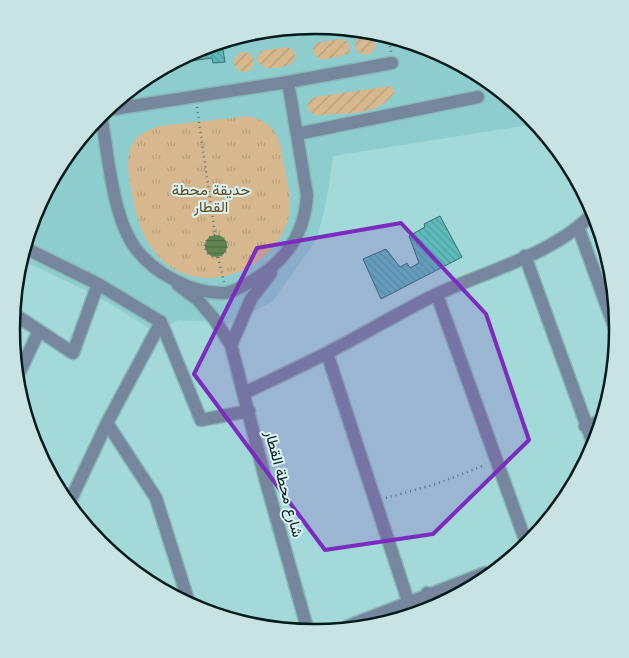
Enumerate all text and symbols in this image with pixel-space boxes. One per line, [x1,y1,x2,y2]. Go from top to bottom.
park label: حديقة محطة القطار [172,179,250,218]
street label: شارع محطة القطار [259,427,309,540]

